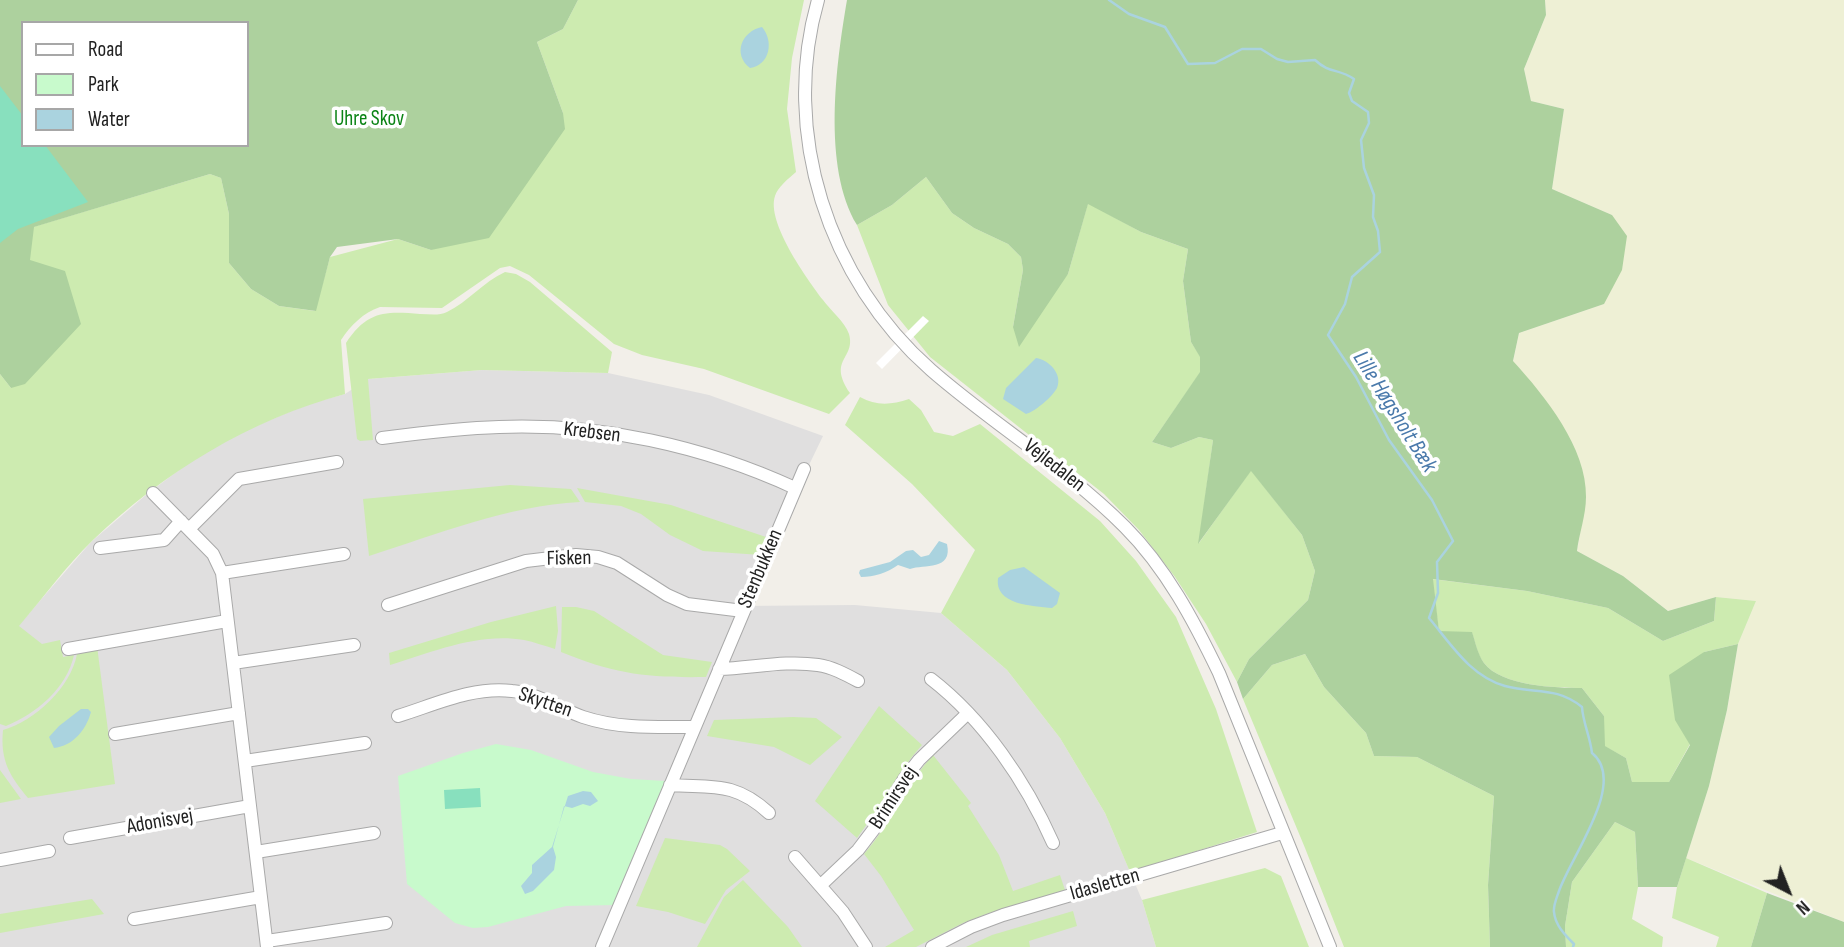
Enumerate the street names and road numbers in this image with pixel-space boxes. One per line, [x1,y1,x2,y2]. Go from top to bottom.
street label: Krebsen [562,417,622,449]
street label: Vejledalen [1018,434,1090,498]
street label: Stenbukken [733,526,789,612]
street label: Fisken [546,546,592,572]
street label: Skytten [515,682,575,724]
street label: Brimirsvej [864,762,924,834]
street label: Adonisvej [125,804,195,840]
street label: Idasletten [1067,863,1143,907]

